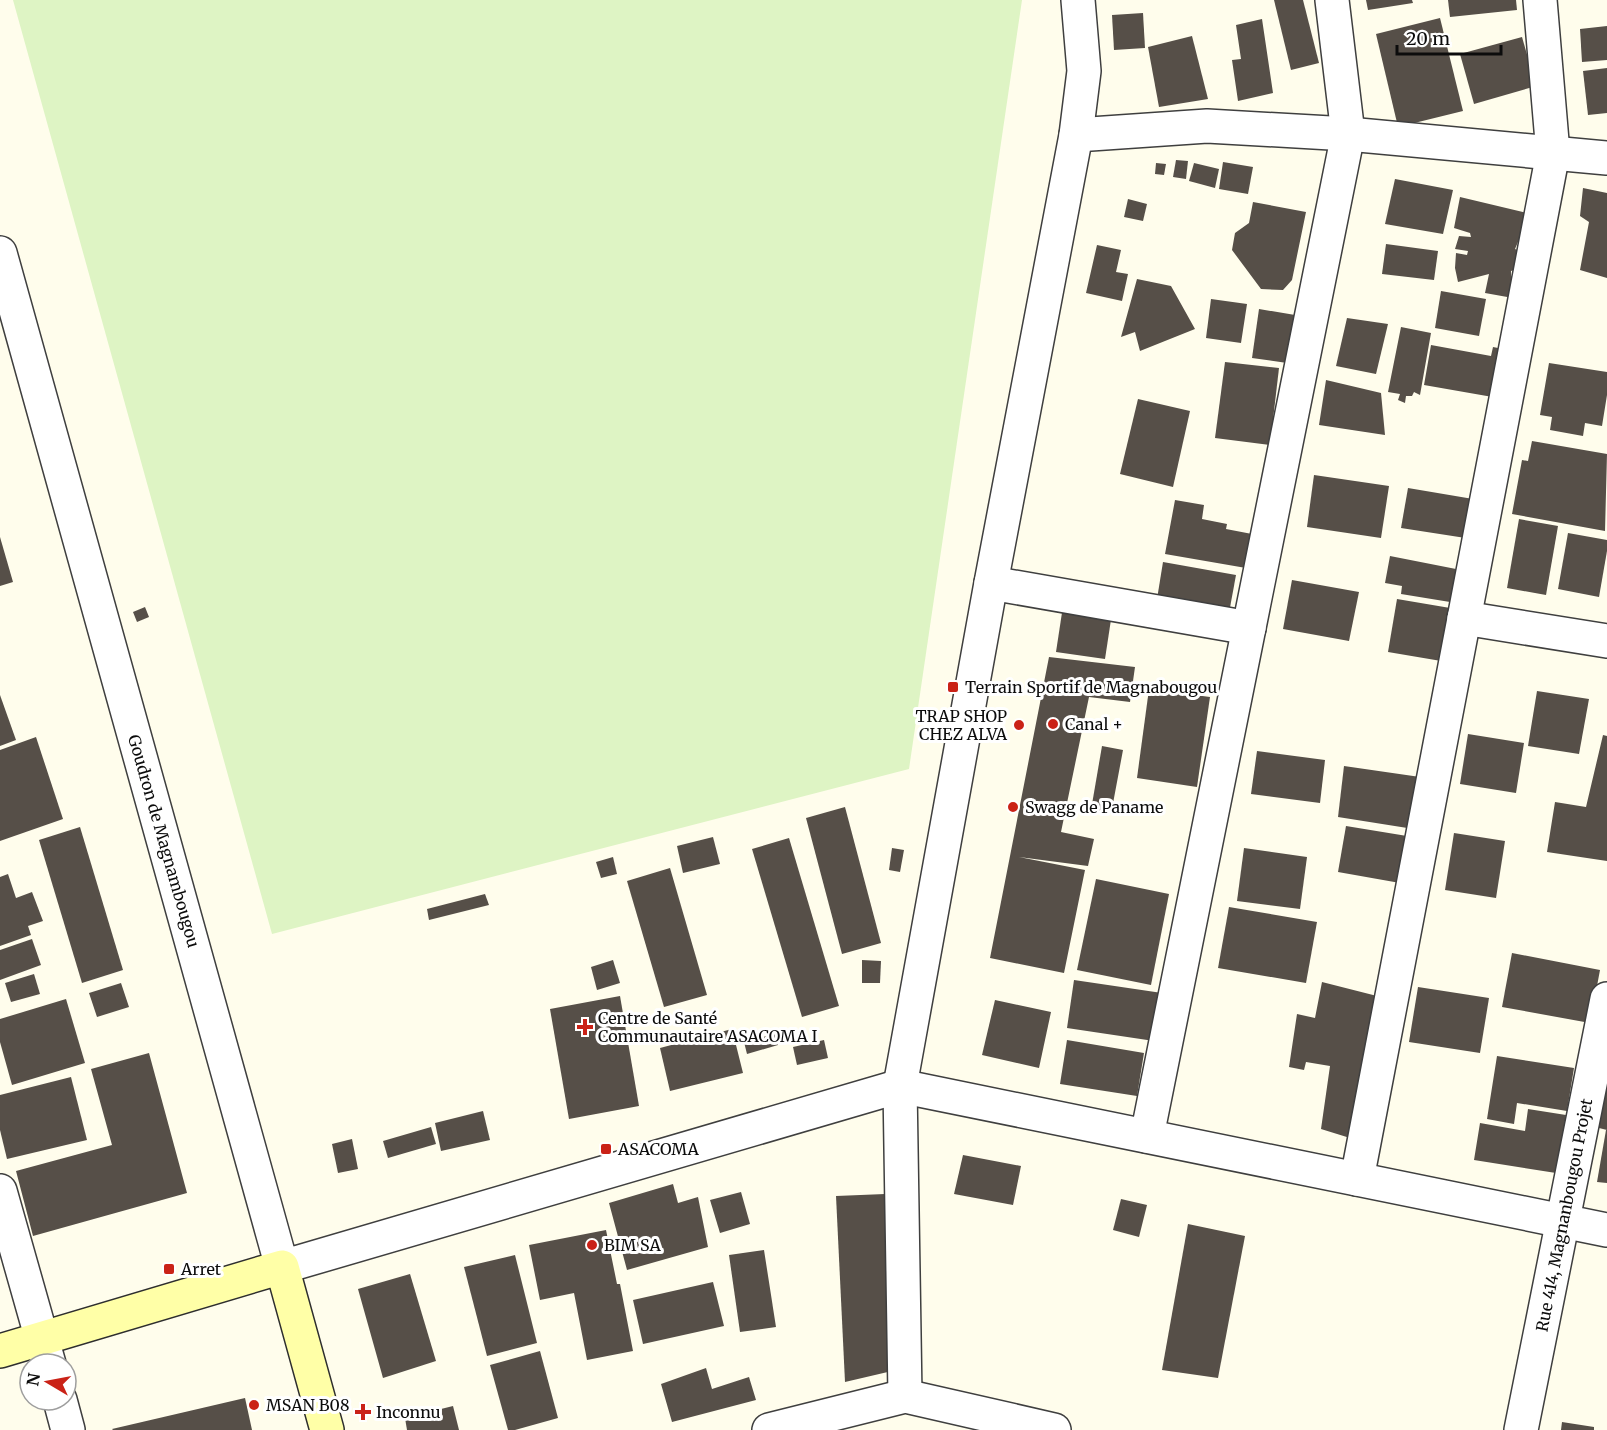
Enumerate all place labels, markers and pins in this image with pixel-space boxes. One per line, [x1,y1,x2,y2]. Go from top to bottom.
place label: Terrain Sportif de Magnabougou [965,677,1217,697]
marker: Terrain Sportif de Magnabougou [946,680,960,694]
place label: TRAP SHOP CHEZ ALVA [915,706,1008,744]
place label: Canal + [1065,714,1123,734]
marker: Canal + [1046,717,1060,731]
marker: TRAP SHOP CHEZ ALVA [1012,718,1026,732]
place label: Swagg de Paname [1025,797,1163,817]
marker: Swagg de Paname [1006,800,1020,814]
place label: Centre de Santé Communautaire ASACOMA I [598,1008,817,1046]
marker: Centre de Santé Communautaire ASACOMA I [576,1018,594,1036]
place label: ASACOMA [617,1139,699,1159]
marker: ASACOMA [599,1142,613,1156]
place label: BIM SA [604,1235,662,1255]
marker: BIM SA [585,1238,599,1252]
place label: Arret [180,1259,222,1279]
marker: Arret [162,1262,176,1276]
place label: MSAN B08 [266,1395,349,1415]
marker: MSAN B08 [247,1398,261,1412]
place label: Inconnu [376,1402,441,1422]
marker: Inconnu [354,1403,372,1421]

